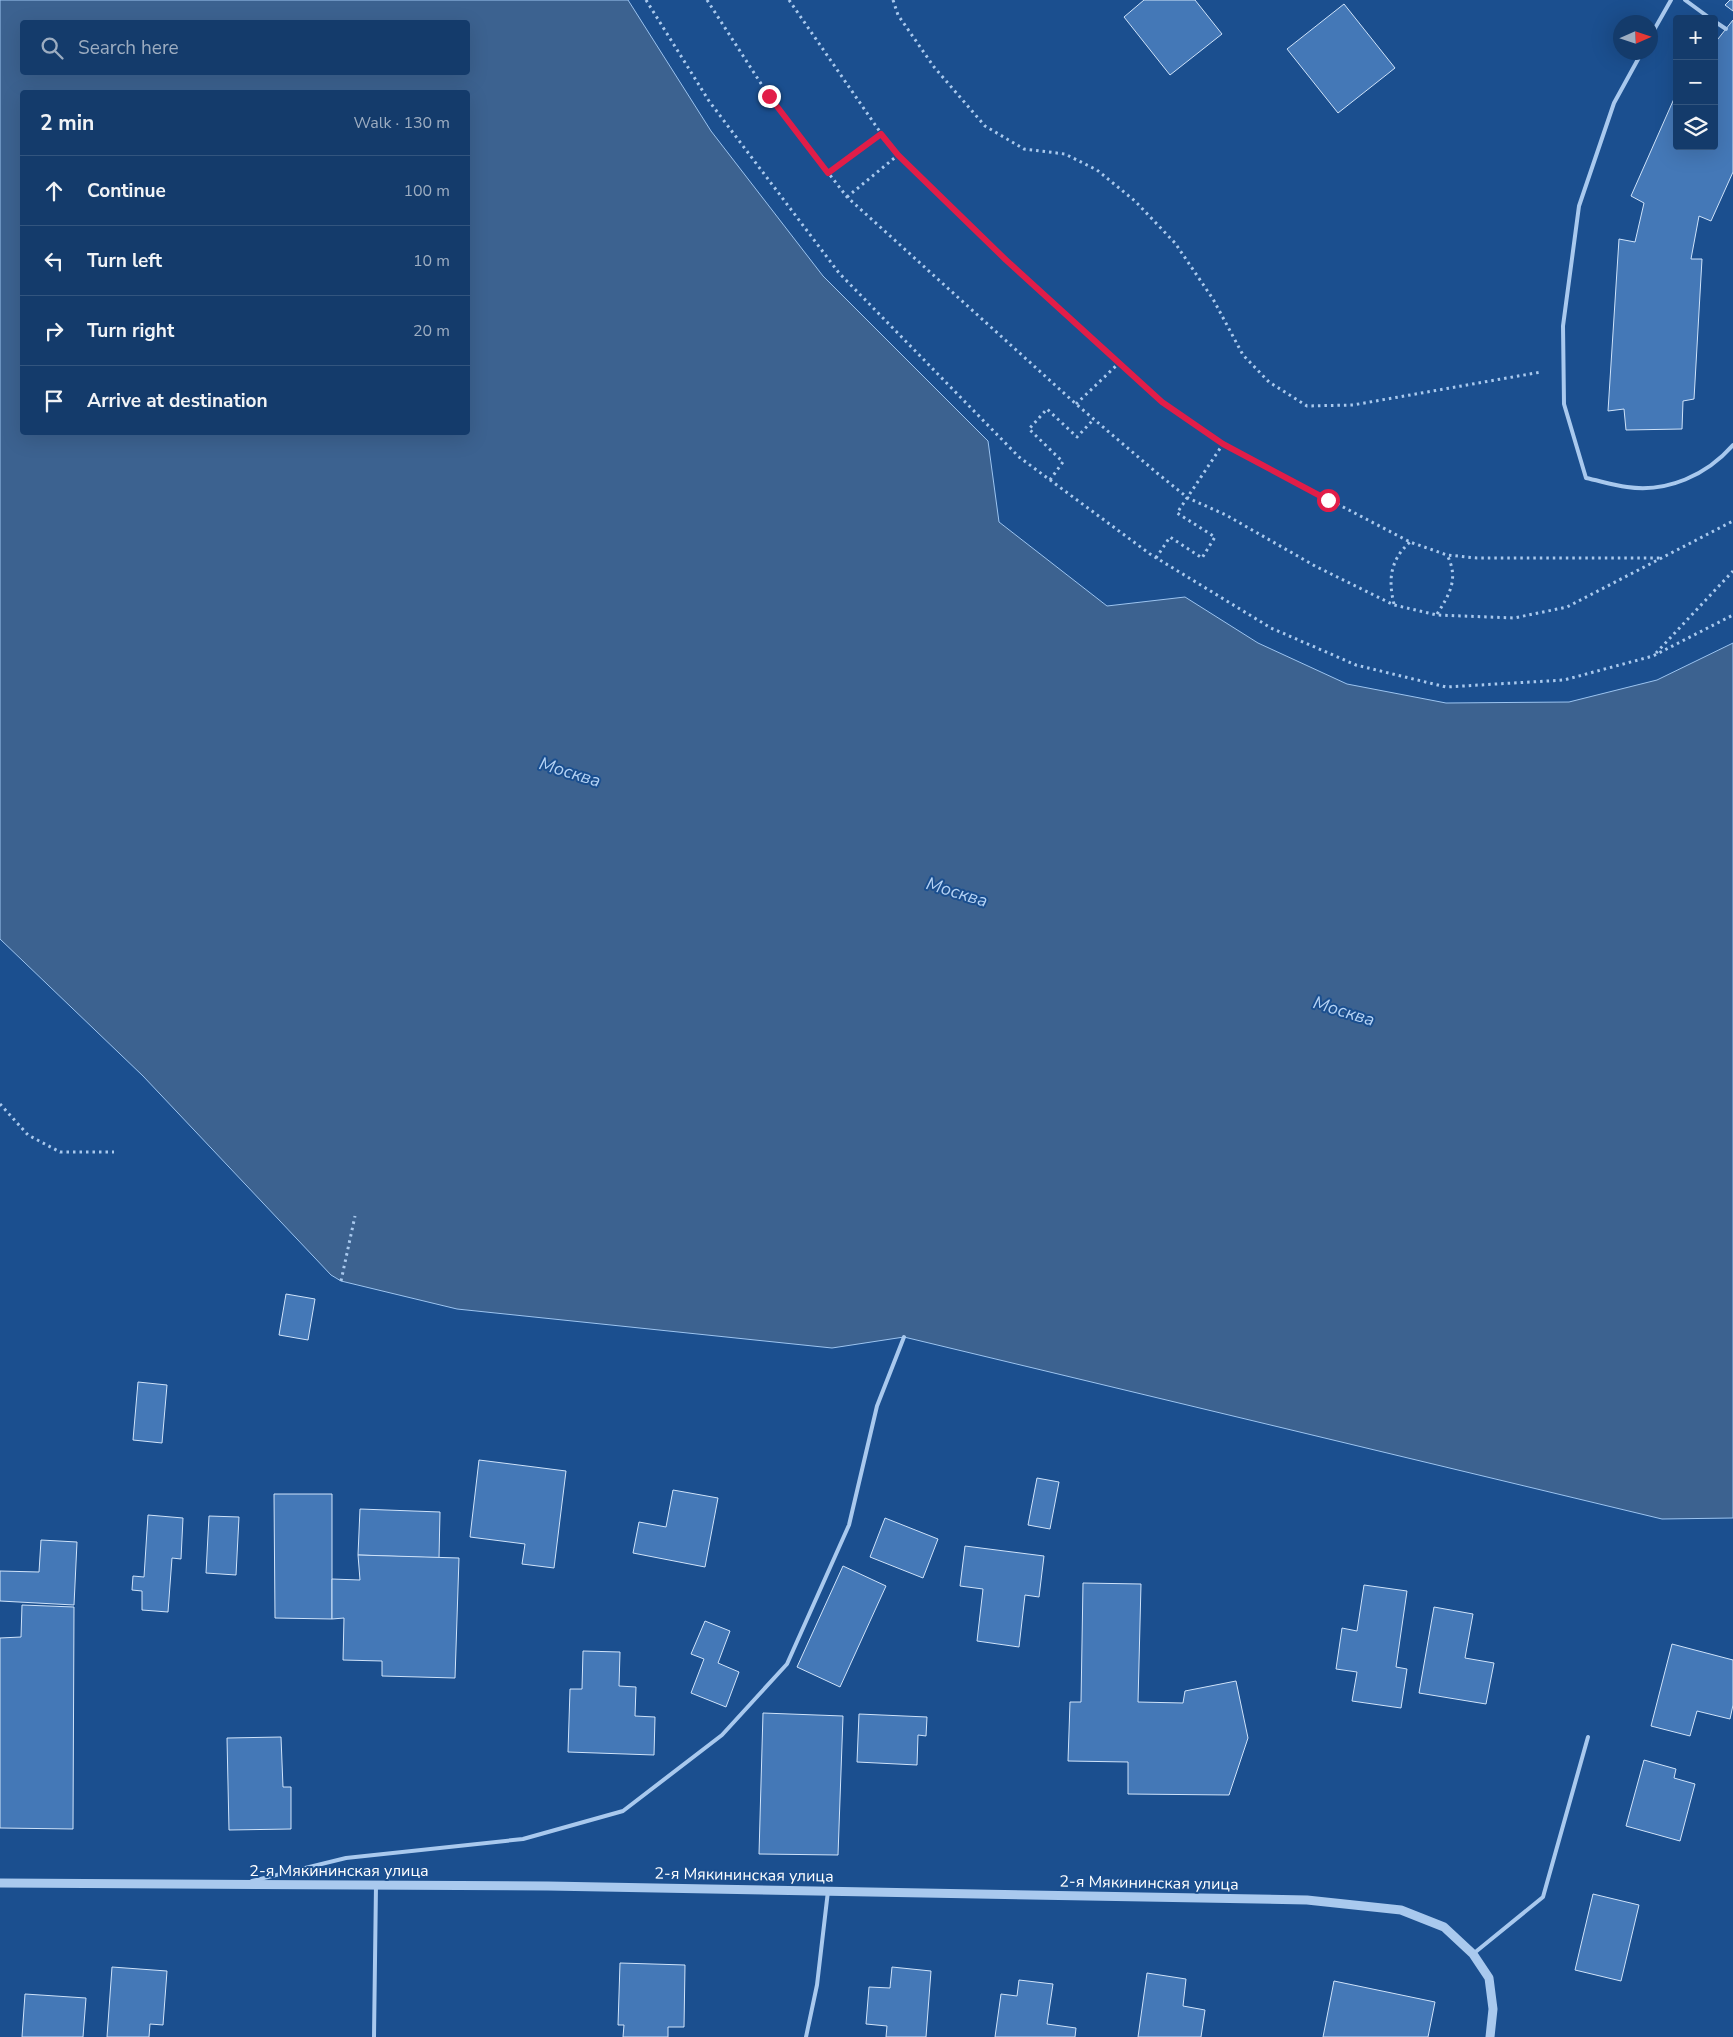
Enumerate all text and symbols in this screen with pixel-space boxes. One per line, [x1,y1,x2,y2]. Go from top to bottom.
north arrow [1613,15,1658,60]
map controls [1673,15,1718,150]
button: + [1673,15,1718,60]
search box [20,20,470,75]
icon: search [38,34,66,62]
text: Search here [78,35,179,61]
button: − [1673,60,1718,105]
route end [758,85,781,108]
button: layers [1673,105,1718,150]
text: 2 min [40,109,94,137]
text: Walk · 130 m [354,112,450,134]
icon: ahead [40,177,68,205]
text: Continue [87,178,166,204]
text: 100 m [403,180,450,202]
icon: left [40,247,68,275]
text: Turn left [87,248,162,274]
text: 10 m [413,250,450,272]
icon: right [40,317,68,345]
text: Turn right [87,318,174,344]
text: 20 m [413,320,450,342]
icon: arrive [40,387,68,415]
text: Arrive at destination [87,388,268,414]
route start [1317,489,1340,512]
water label: Москва [536,751,604,793]
water label: Москва [923,871,991,913]
water label: Москва [1310,990,1378,1032]
street label: 2-я Мякининская улица [249,1860,429,1882]
street label: 2-я Мякининская улица [654,1862,834,1888]
street label: 2-я Мякининская улица [1059,1870,1239,1896]

